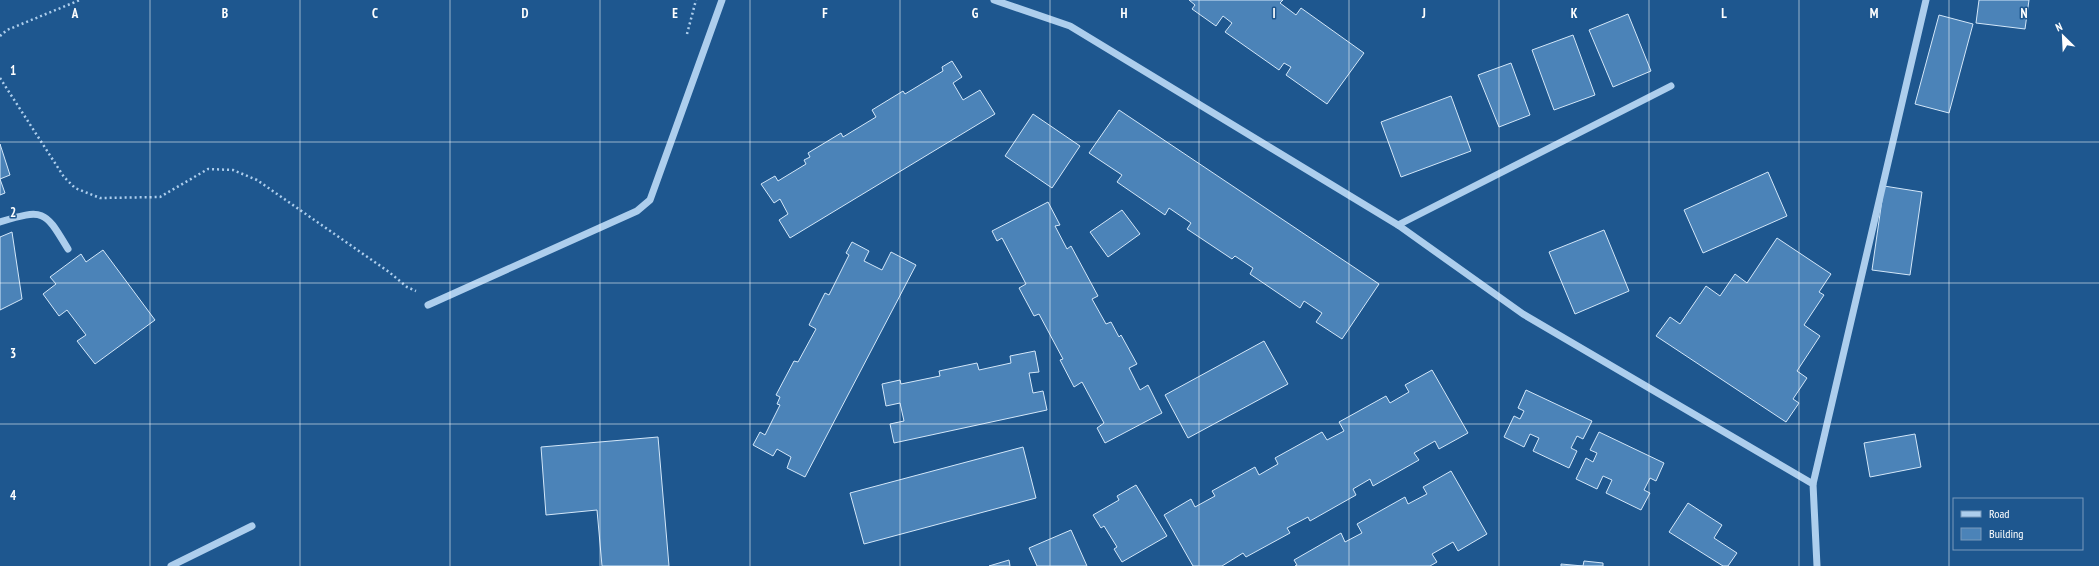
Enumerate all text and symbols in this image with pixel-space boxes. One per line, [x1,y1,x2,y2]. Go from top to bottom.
text: A [71,5,79,22]
text: B [222,5,228,22]
text: C [372,5,378,22]
text: D [522,5,529,22]
text: E [672,5,678,22]
text: F [822,5,828,22]
text: G [972,5,979,22]
text: H [1121,5,1128,22]
text: I [1272,5,1276,22]
text: J [1421,5,1426,22]
text: K [1571,5,1578,22]
text: L [1721,5,1727,22]
text: M [1870,5,1879,22]
text: N [2020,5,2028,22]
north arrow [2043,16,2083,56]
text: N [2053,19,2065,34]
text: 1 [10,62,16,79]
text: 2 [10,204,16,221]
text: 3 [10,345,16,362]
text: 4 [10,487,17,504]
legend [1953,498,2083,550]
text: Road [1989,506,2009,521]
text: Building [1989,526,2024,541]

